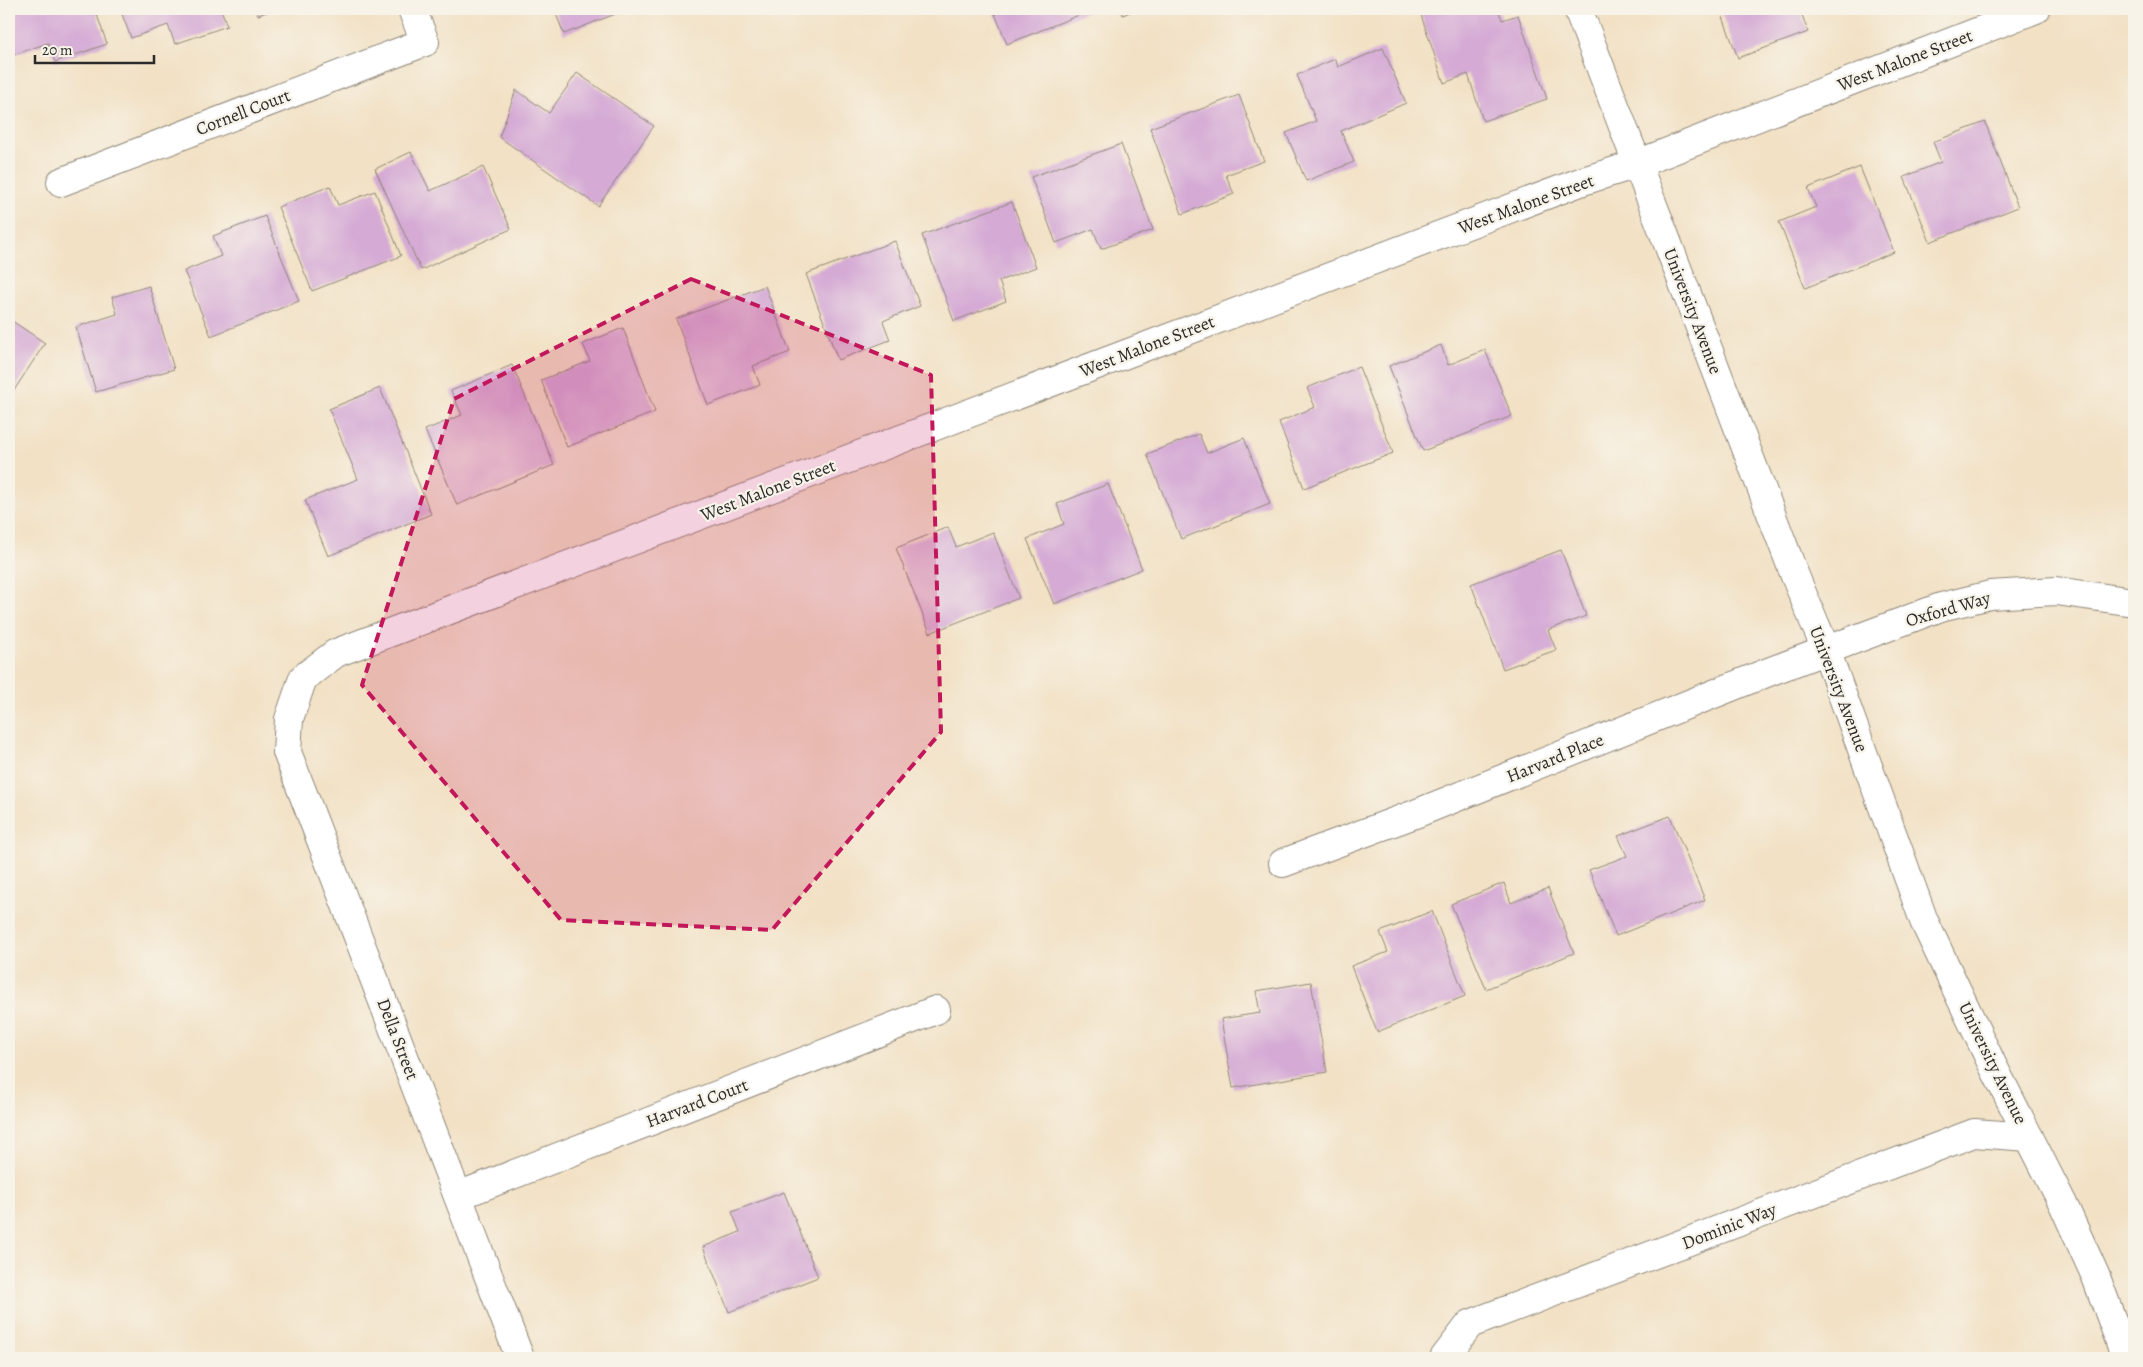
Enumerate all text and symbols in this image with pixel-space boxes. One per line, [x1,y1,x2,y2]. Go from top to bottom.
street label: West Malone Street [1833,23,1976,97]
scale bar [35,32,154,64]
text: 20 m [42,40,73,60]
street label: Cornell Court [192,83,294,141]
street label: West Malone Street [1454,168,1597,240]
street label: University Avenue [1658,245,1728,377]
street label: West Malone Street [1075,309,1218,383]
street label: West Malone Street [696,453,839,527]
street label: Oxford Way [1903,585,1994,633]
street label: University Avenue [1804,623,1874,755]
street label: Harvard Place [1503,728,1607,788]
street label: Della Street [371,995,425,1083]
street label: University Avenue [1953,998,2033,1128]
street label: Harvard Court [643,1073,751,1133]
street label: Dominic Way [1678,1197,1781,1255]

